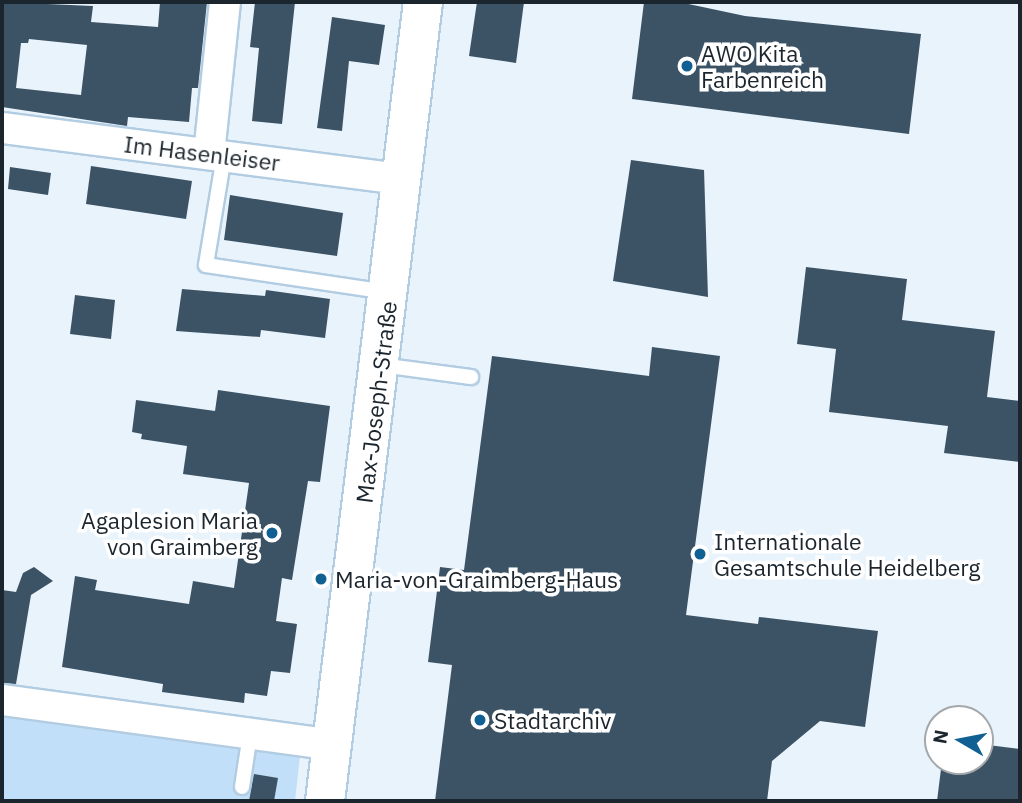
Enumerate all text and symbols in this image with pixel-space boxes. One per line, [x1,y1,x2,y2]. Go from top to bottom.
place label: AWO Kita Farbenreich [701,39,824,93]
marker: AWO Kita Farbenreich [679,58,695,74]
street label: Im Hasenleiser [122,130,282,176]
street label: Max-Joseph-Straße [350,299,402,505]
place label: Agaplesion Maria von Graimberg [81,506,258,560]
marker: Agaplesion Maria von Graimberg [264,525,280,541]
place label: Internationale Gesamtschule Heidelberg [714,527,980,581]
marker: Internationale Gesamtschule Heidelberg [692,546,708,562]
place label: Maria-von-Graimberg-Haus [335,565,618,593]
marker: Maria-von-Graimberg-Haus [313,571,329,587]
north arrow [924,705,994,775]
place label: Stadtarchiv [494,706,611,734]
marker: Stadtarchiv [472,712,488,728]
text: N [927,728,953,746]

